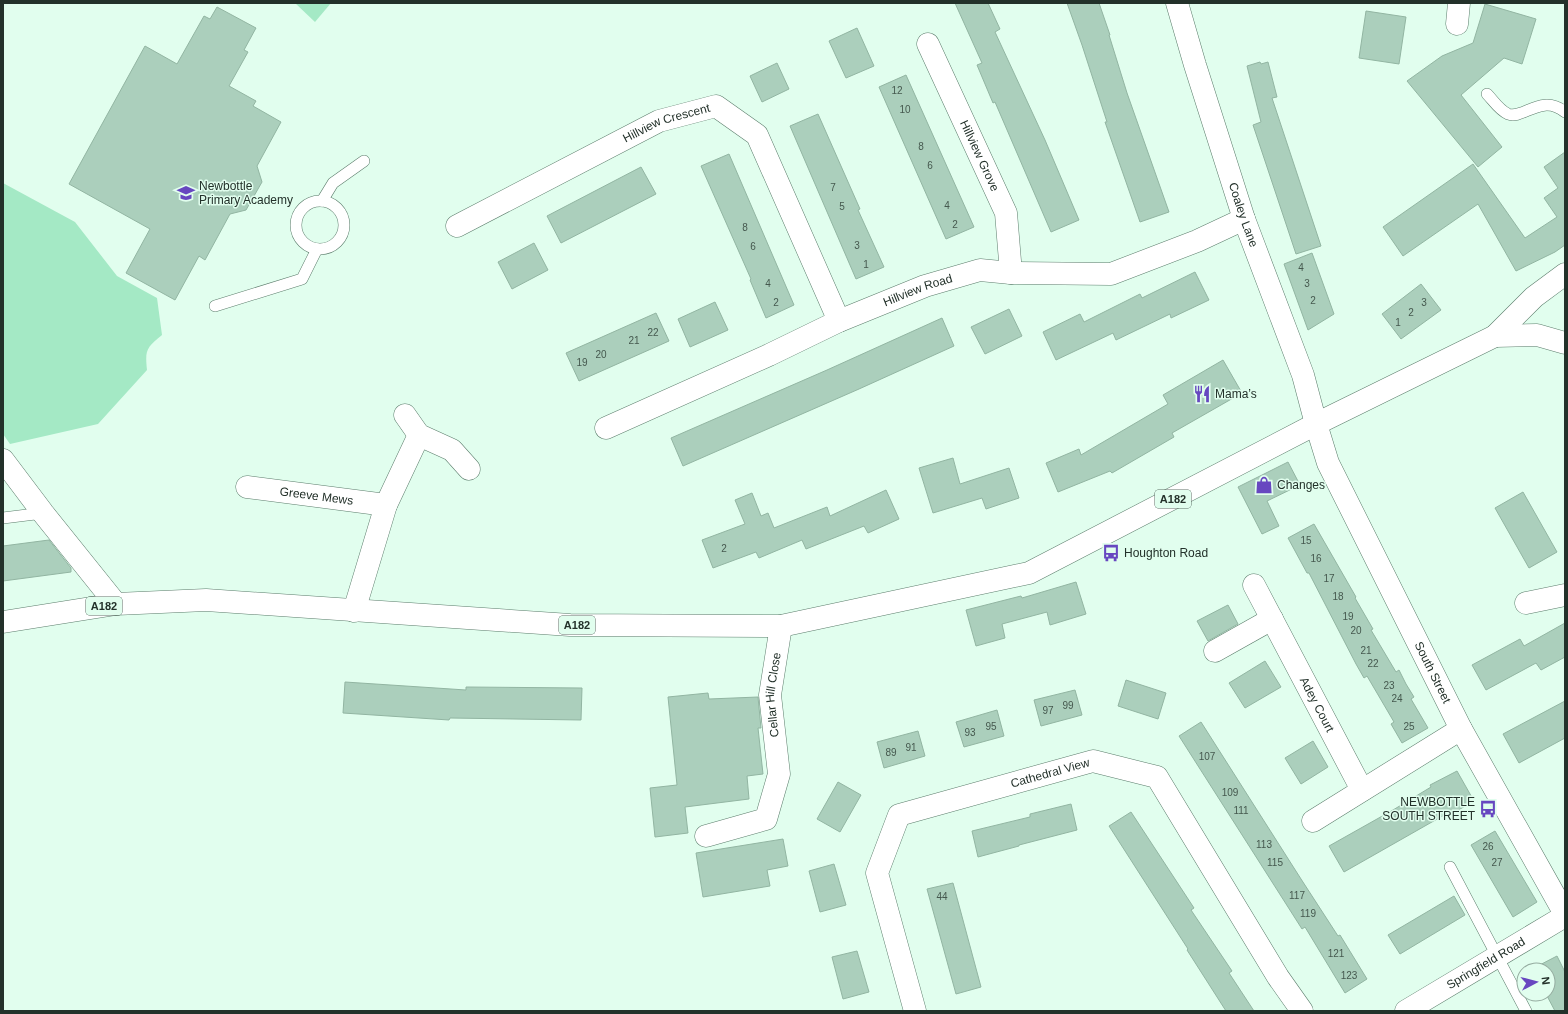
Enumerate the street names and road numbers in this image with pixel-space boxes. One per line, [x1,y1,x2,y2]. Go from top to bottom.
street label: Hillview Crescent [621,101,712,146]
street label: Hillview Grove [957,118,1002,194]
street label: Coaley Lane [1226,181,1261,249]
street label: Hillview Road [881,271,954,309]
street label: Greeve Mews [279,484,354,508]
road number: A182 [1155,490,1191,508]
road number: A182 [86,597,122,615]
road number: A182 [559,616,595,634]
street label: South Street [1412,639,1454,706]
street label: Cellar Hill Close [763,651,784,738]
street label: Adey Court [1297,675,1337,735]
street label: Cathedral View [1009,755,1091,791]
street label: Springfield Road [1444,934,1528,992]

